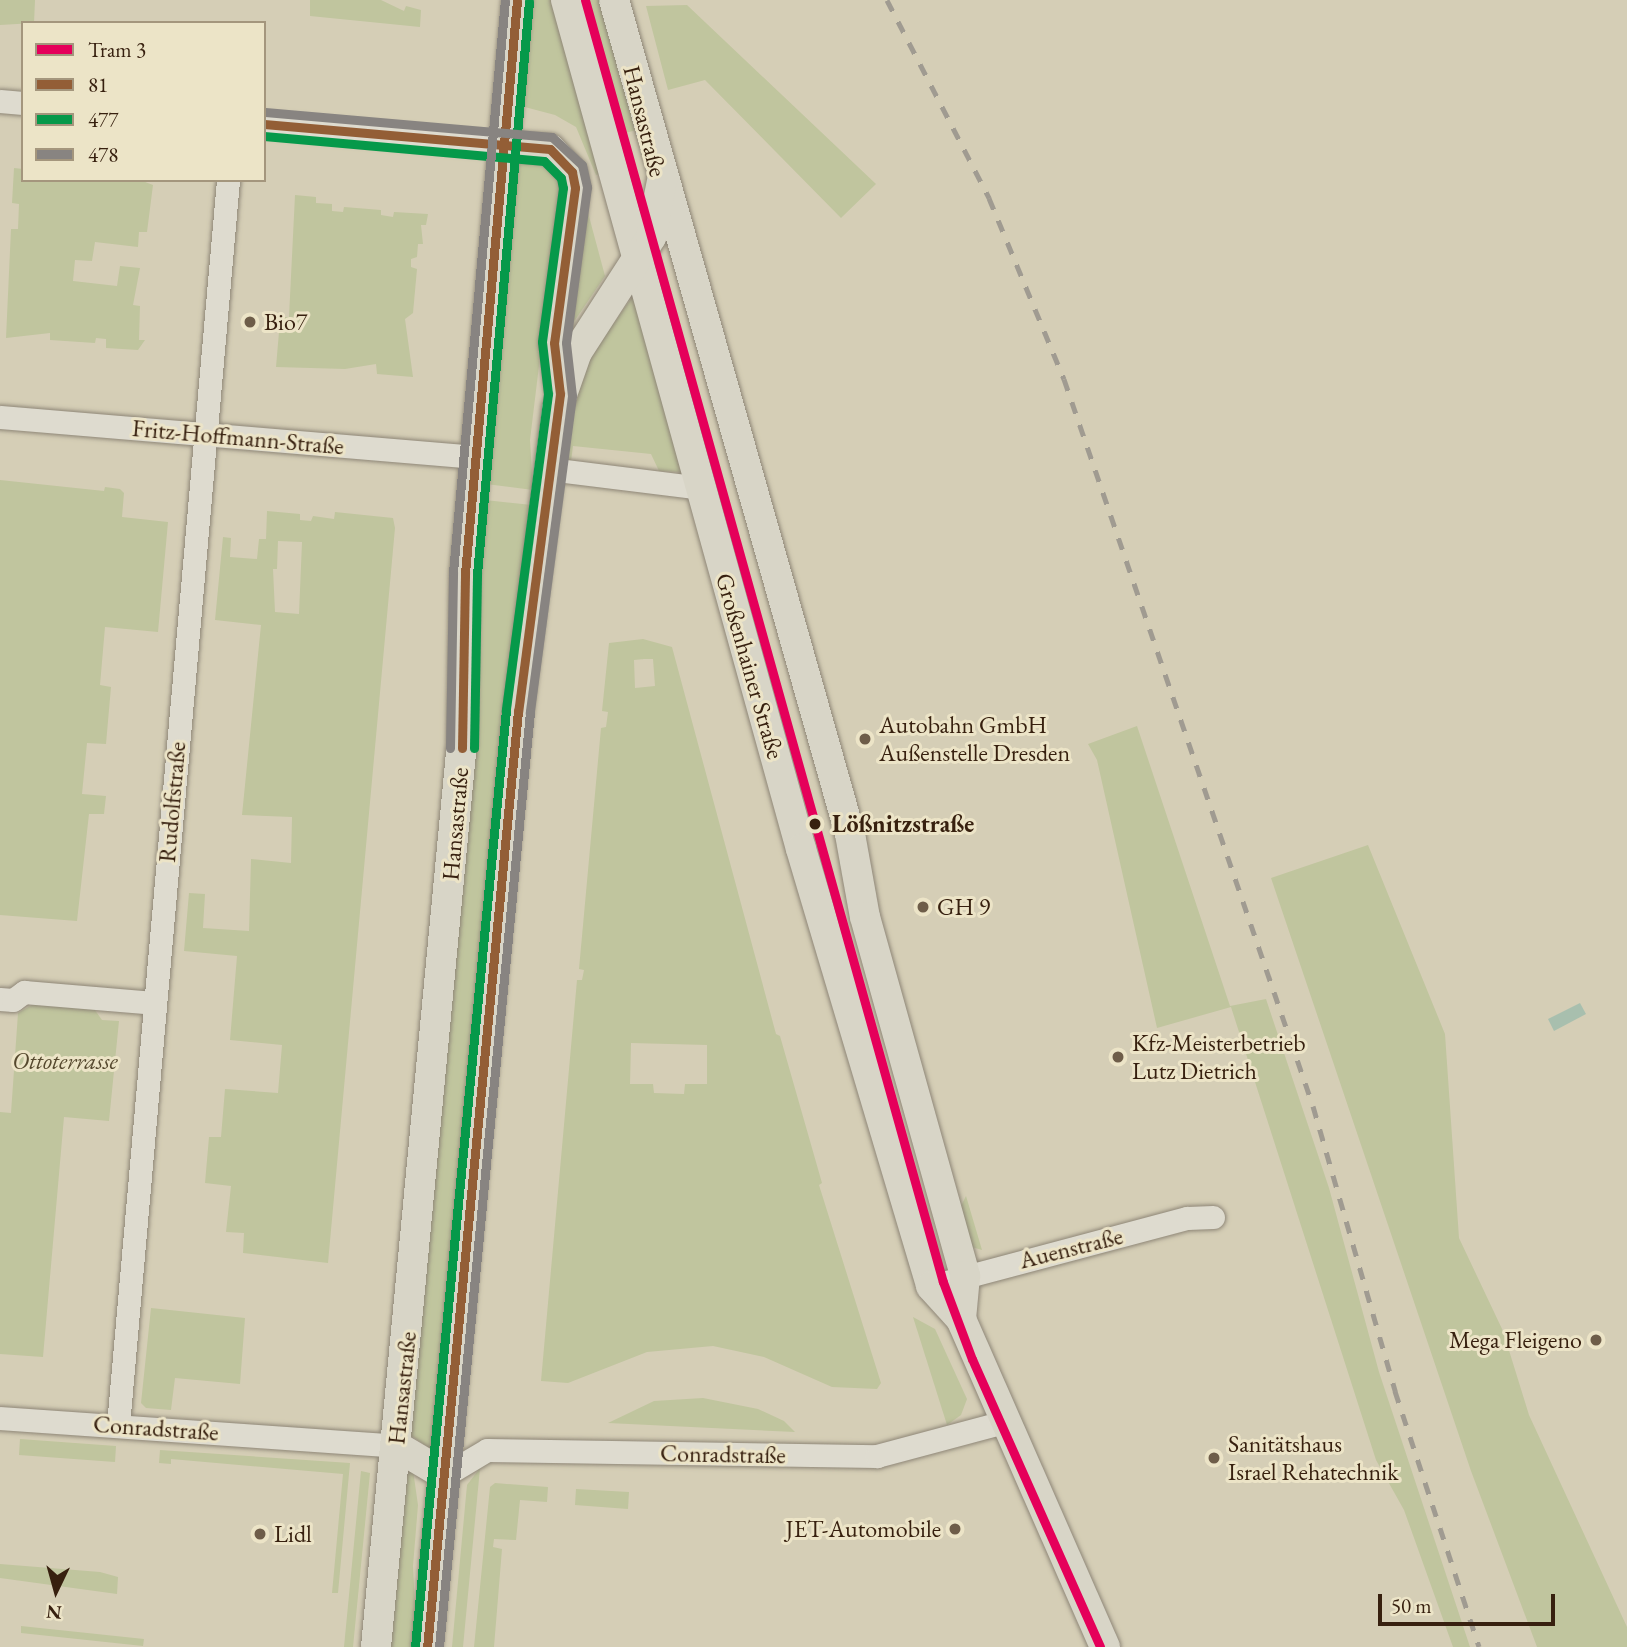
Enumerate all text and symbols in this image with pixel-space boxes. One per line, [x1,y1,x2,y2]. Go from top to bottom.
legend [21,21,266,182]
text: Tram 3 [88,36,146,63]
street label: Hansastraße [617,63,673,179]
text: 81 [88,71,108,98]
text: 477 [88,106,118,133]
text: 478 [88,141,118,168]
place label: Bio7 [264,308,307,336]
marker: Bio7 [242,314,258,330]
street label: Fritz-Hoffmann-Straße [131,413,345,461]
street label: Großenhainer Straße [710,570,790,762]
place label: Autobahn GmbH Außenstelle Dresden [879,711,1070,767]
marker: Autobahn GmbH Außenstelle Dresden [857,731,873,747]
street label: Rudolfstraße [152,740,192,864]
street label: Hansastraße [436,766,474,882]
place label: Lößnitzstraße [832,810,974,838]
marker: Lößnitzstraße [804,813,826,835]
place label: GH 9 [937,893,990,921]
marker: GH 9 [915,899,931,915]
place label: Kfz-Meisterbetrieb Lutz Dietrich [1132,1029,1306,1085]
park label: Ottoterrasse [12,1047,118,1075]
marker: Kfz-Meisterbetrieb Lutz Dietrich [1110,1049,1126,1065]
street label: Auenstraße [1016,1221,1126,1275]
place label: Mega Fleigeno [1449,1326,1582,1354]
street label: Hansastraße [382,1330,422,1446]
marker: Mega Fleigeno [1588,1332,1604,1348]
street label: Conradstraße [92,1409,220,1447]
place label: Sanitätshaus Israel Rehatechnik [1228,1430,1398,1486]
street label: Conradstraße [660,1439,786,1469]
marker: Sanitätshaus Israel Rehatechnik [1206,1450,1222,1466]
place label: JET-Automobile [786,1515,941,1543]
place label: Lidl [274,1520,312,1548]
marker: JET-Automobile [947,1521,963,1537]
marker: Lidl [252,1526,268,1542]
north arrow [21,1556,91,1626]
scale bar [1382,1580,1559,1624]
text: 50 m [1391,1592,1432,1619]
text: N [45,1599,63,1626]

